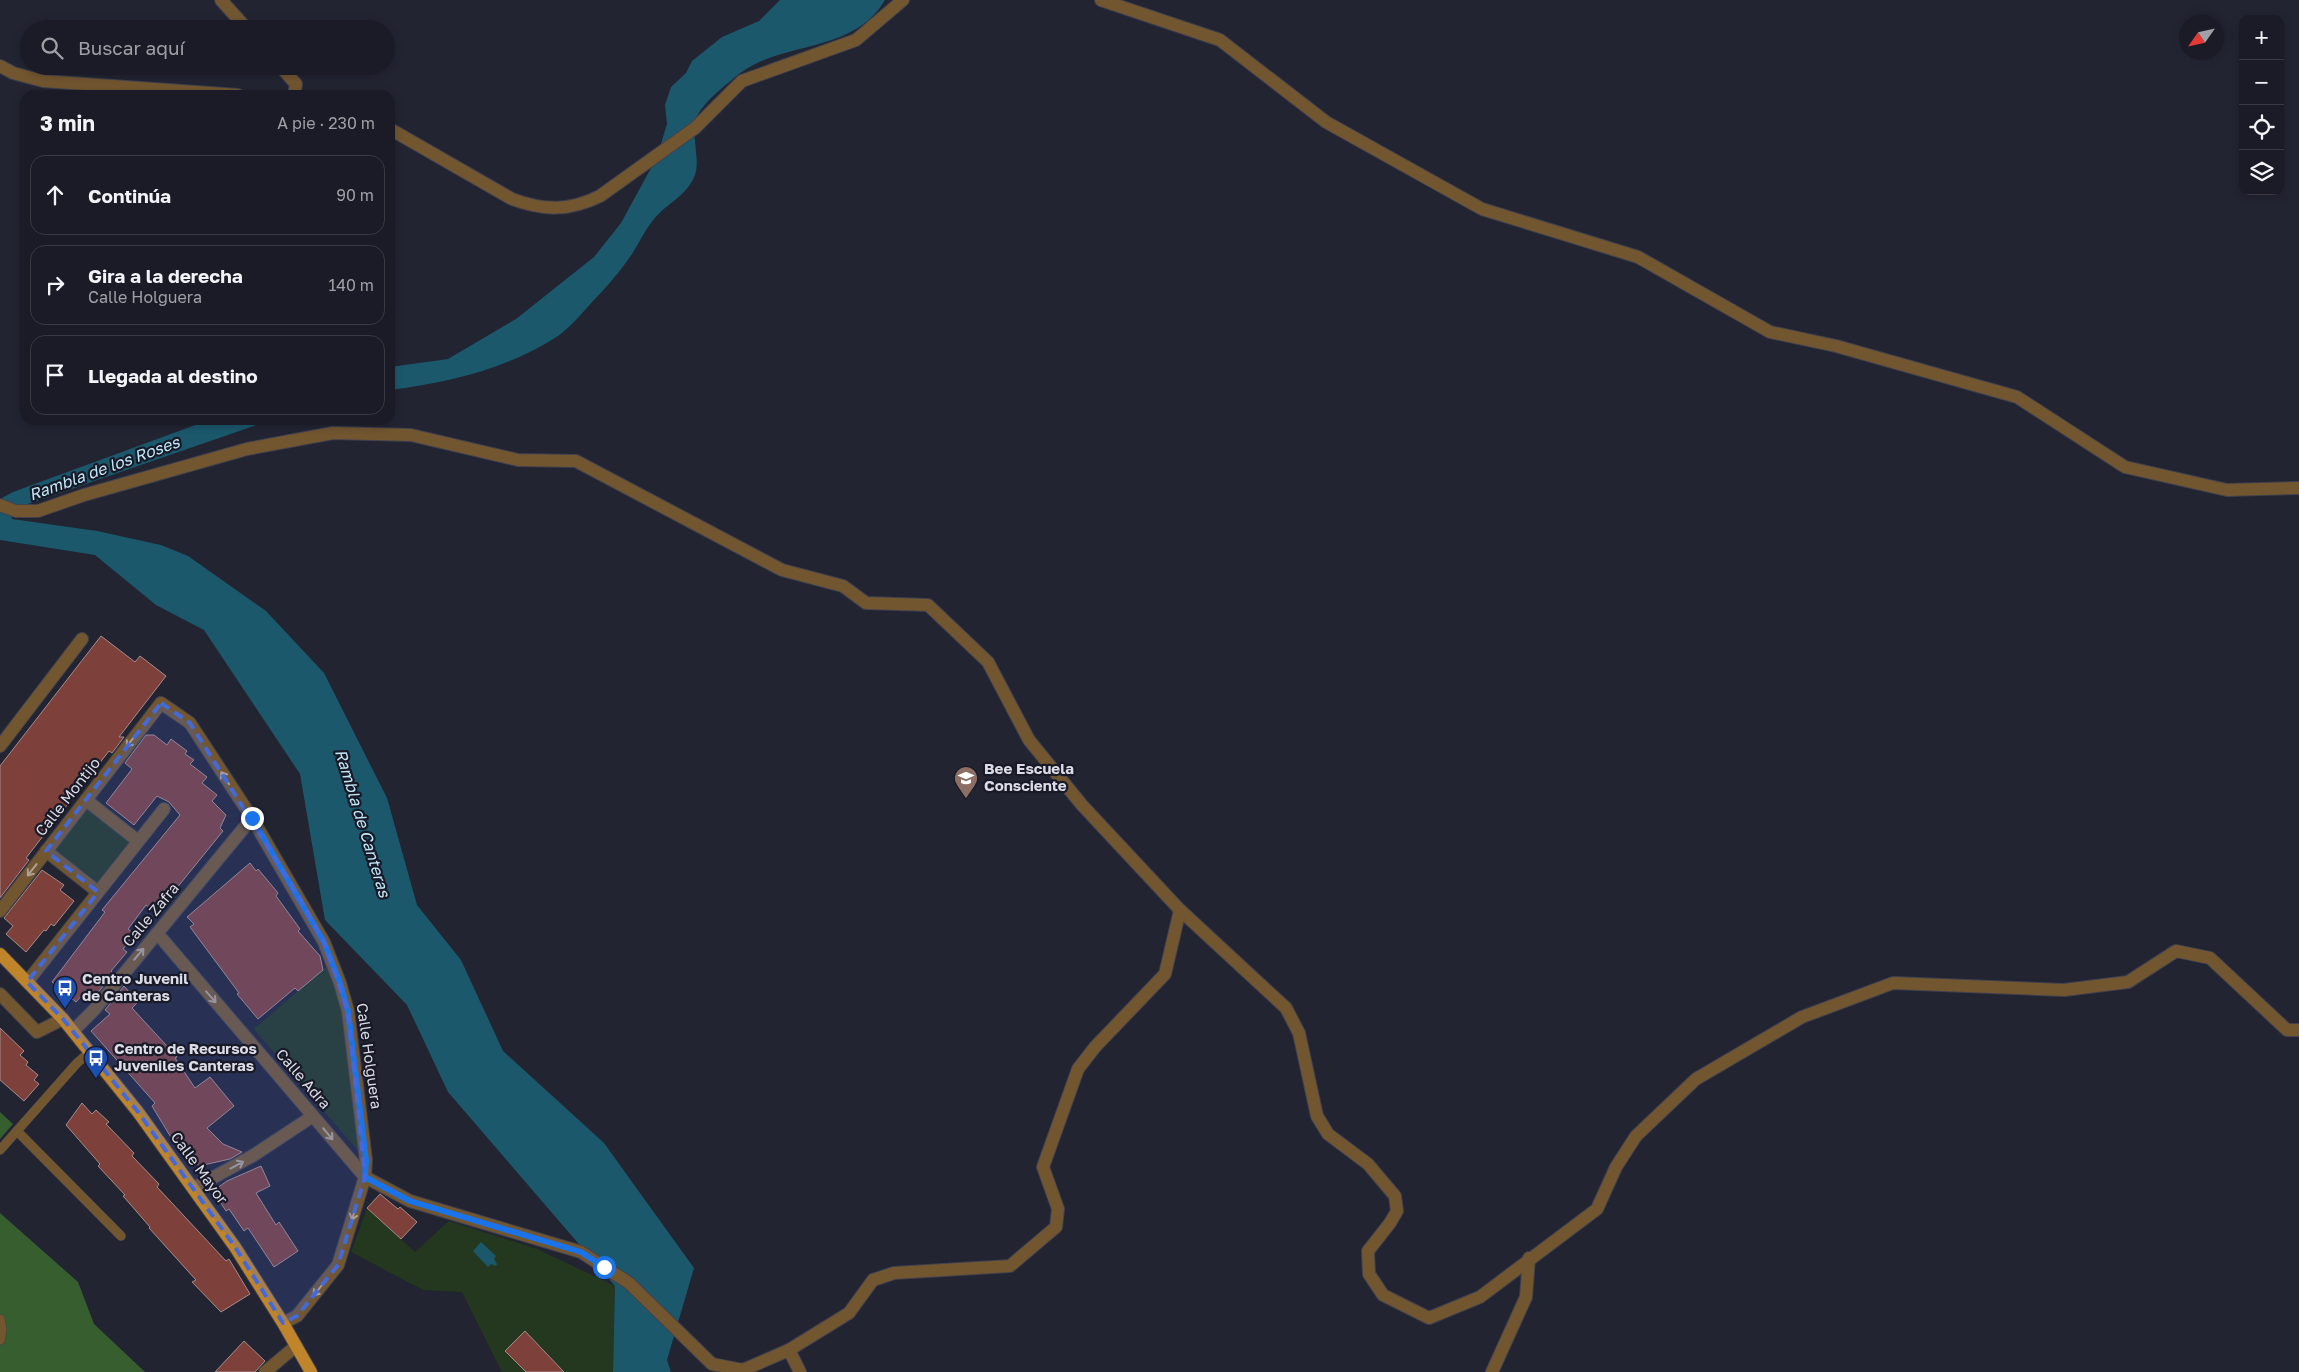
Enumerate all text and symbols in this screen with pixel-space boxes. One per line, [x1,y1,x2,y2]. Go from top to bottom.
north arrow [2179,15,2224,60]
map controls [2239,15,2284,195]
button: + [2239,15,2284,60]
search box [20,20,395,75]
icon: search [38,34,66,62]
text: Buscar aquí [78,36,185,59]
button: − [2239,60,2284,105]
button: locate [2239,105,2284,150]
text: 3 min [40,110,95,136]
text: A pie · 230 m [277,113,375,133]
button: layers [2239,150,2284,195]
icon: ahead [41,181,69,209]
text: Continúa [88,184,171,207]
text: 90 m [336,185,374,205]
text: Gira a la derecha [88,264,243,287]
icon: right [41,271,69,299]
text: 140 m [328,275,374,295]
text: Calle Holguera [88,287,202,307]
icon: arrive [41,361,69,389]
text: Llegada al destino [88,364,258,387]
water label: Rambla de los Roses [26,431,183,505]
one-way arrow [126,734,136,748]
water label: Rambla de Canteras [331,746,396,901]
street label: Calle Montijo [31,754,103,839]
place label: Bee Escuela Consciente [984,759,1074,794]
school or university icon: Bee Escuela Consciente [953,765,979,799]
one-way arrow [220,771,230,785]
route end [241,807,264,830]
one-way arrow [26,863,37,876]
street label: Calle Zafra [118,879,182,950]
one-way arrow [134,948,145,961]
place label: Centro Juvenil de Canteras [82,969,188,1004]
bus stop icon: Centro Juvenil de Canteras [52,975,78,1009]
one-way arrow [206,990,217,1003]
street label: Calle Holguera [354,1002,386,1110]
place label: Centro de Recursos Juveniles Canteras [114,1039,257,1074]
bus stop icon: Centro de Recursos Juveniles Canteras [83,1045,109,1079]
street label: Calle Adra [273,1045,335,1112]
one-way arrow [323,1127,334,1140]
street label: Calle Mayor [168,1128,232,1207]
one-way arrow [229,1160,244,1169]
one-way arrow [348,1205,358,1221]
route start [593,1256,616,1279]
one-way arrow [312,1283,323,1296]

